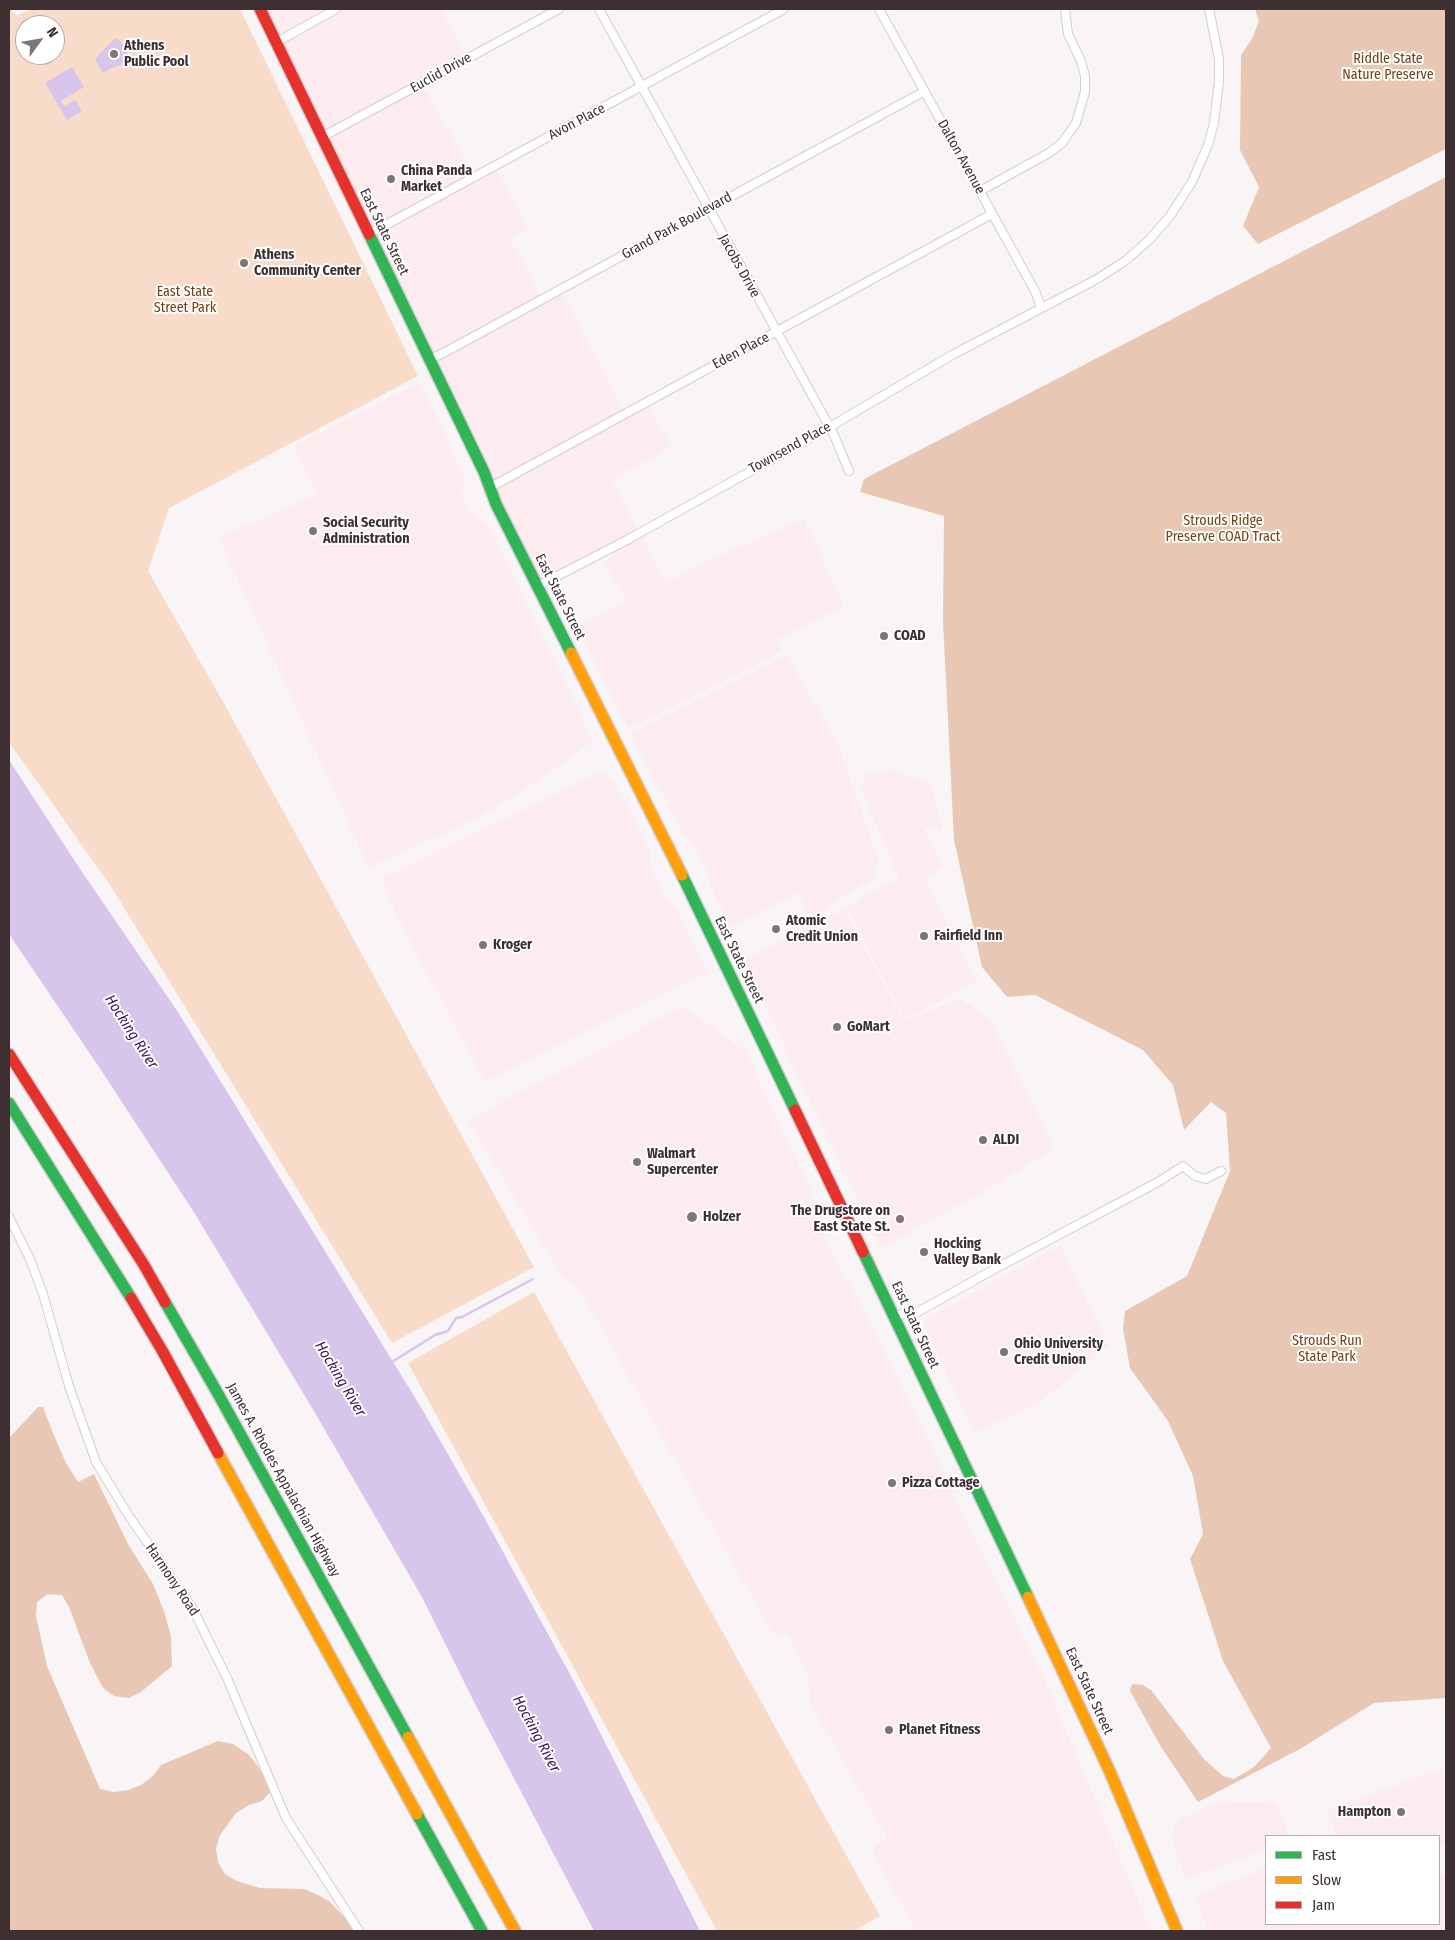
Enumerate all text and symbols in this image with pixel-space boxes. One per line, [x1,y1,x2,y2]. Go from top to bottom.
north arrow [15,15,65,65]
text: N [43,24,62,40]
place label: Athens Public Pool [124,38,189,70]
marker: Athens Public Pool [108,48,120,60]
street label: Euclid Drive [407,49,475,97]
park label: Riddle State Nature Preserve [1342,51,1434,84]
street label: Avon Place [546,100,608,144]
street label: Dalton Avenue [934,117,988,197]
place label: China Panda Market [401,163,472,196]
marker: China Panda Market [385,173,397,185]
street label: East State Street [356,186,412,278]
street label: Grand Park Boulevard [619,189,735,263]
street label: Jacobs Drive [715,231,763,301]
place label: Athens Community Center [254,247,361,280]
marker: Athens Community Center [238,257,250,269]
park label: East State Street Park [154,284,216,316]
street label: Eden Place [710,329,772,373]
street label: Townsend Place [746,419,834,477]
park label: Strouds Ridge Preserve COAD Tract [1166,513,1280,546]
place label: Social Security Administration [323,515,410,548]
marker: Social Security Administration [307,525,319,537]
street label: East State Street [531,551,589,643]
place label: COAD [894,628,926,644]
marker: COAD [878,630,890,642]
place label: Atomic Credit Union [786,913,858,946]
street label: East State Street [711,914,767,1006]
marker: Atomic Credit Union [770,923,782,935]
place label: Fairfield Inn [934,928,1003,944]
marker: Fairfield Inn [918,930,930,942]
place label: Kroger [493,937,532,953]
marker: Kroger [477,939,489,951]
water label: Hocking River [100,992,162,1072]
place label: GoMart [847,1019,890,1035]
marker: GoMart [831,1021,843,1033]
place label: ALDI [993,1132,1019,1148]
marker: ALDI [977,1134,989,1146]
place label: Walmart Supercenter [647,1146,718,1178]
marker: Walmart Supercenter [631,1156,643,1168]
place label: The Drugstore on East State St. [790,1203,890,1236]
place label: Holzer [703,1209,741,1225]
marker: Holzer [685,1210,699,1224]
marker: The Drugstore on East State St. [894,1213,906,1225]
place label: Hocking Valley Bank [934,1236,1001,1268]
marker: Hocking Valley Bank [918,1246,930,1258]
street label: East State Street [887,1279,943,1371]
park label: Strouds Run State Park [1292,1333,1362,1365]
place label: Ohio University Credit Union [1014,1336,1103,1368]
water label: Hocking River [311,1338,369,1420]
marker: Ohio University Credit Union [998,1346,1010,1358]
street label: James A. Rhodes Appalachian Highway [223,1380,343,1580]
place label: Pizza Cottage [902,1475,979,1491]
marker: Pizza Cottage [886,1477,898,1489]
street label: Harmony Road [141,1540,203,1620]
street label: East State Street [1061,1645,1117,1737]
water label: Hocking River [508,1692,564,1776]
place label: Planet Fitness [899,1722,980,1738]
marker: Planet Fitness [883,1724,895,1736]
place label: Hampton [1338,1804,1391,1820]
marker: Hampton [1395,1806,1407,1818]
legend [1265,1835,1440,1925]
text: Fast [1312,1846,1336,1864]
text: Slow [1312,1871,1341,1889]
text: Jam [1312,1896,1335,1914]

